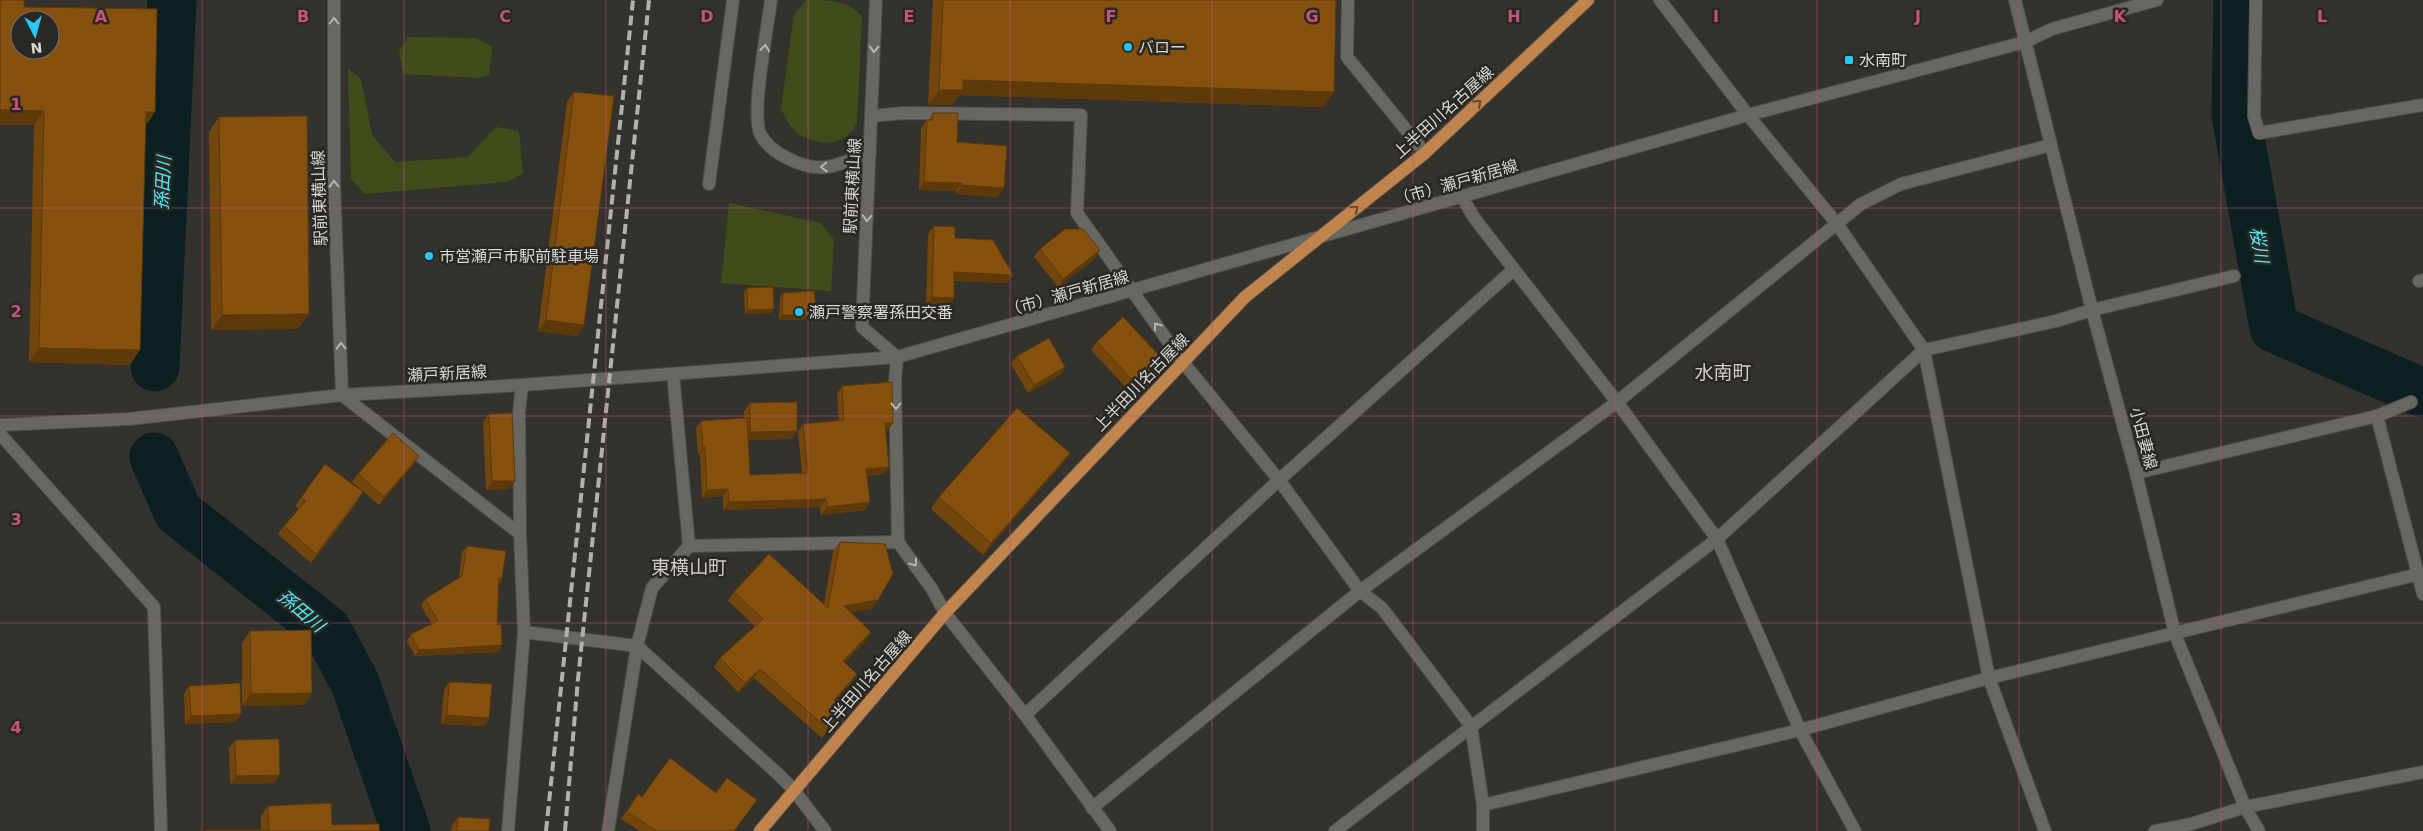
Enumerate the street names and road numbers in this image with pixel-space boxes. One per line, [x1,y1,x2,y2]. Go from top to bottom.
street label: 上半田川名古屋線 [1389,62,1497,162]
street label: 駅前東横山線 [840,138,864,234]
street label: 駅前東横山線 [308,150,331,246]
street label: （市）瀬戸新居線 [1392,156,1520,209]
street label: （市）瀬戸新居線 [1003,267,1131,320]
street label: 上半田川名古屋線 [1090,330,1193,435]
street label: 瀬戸新居線 [407,362,487,385]
street label: 小田妻線 [2126,405,2161,472]
street label: 上半田川名古屋線 [817,627,916,736]

